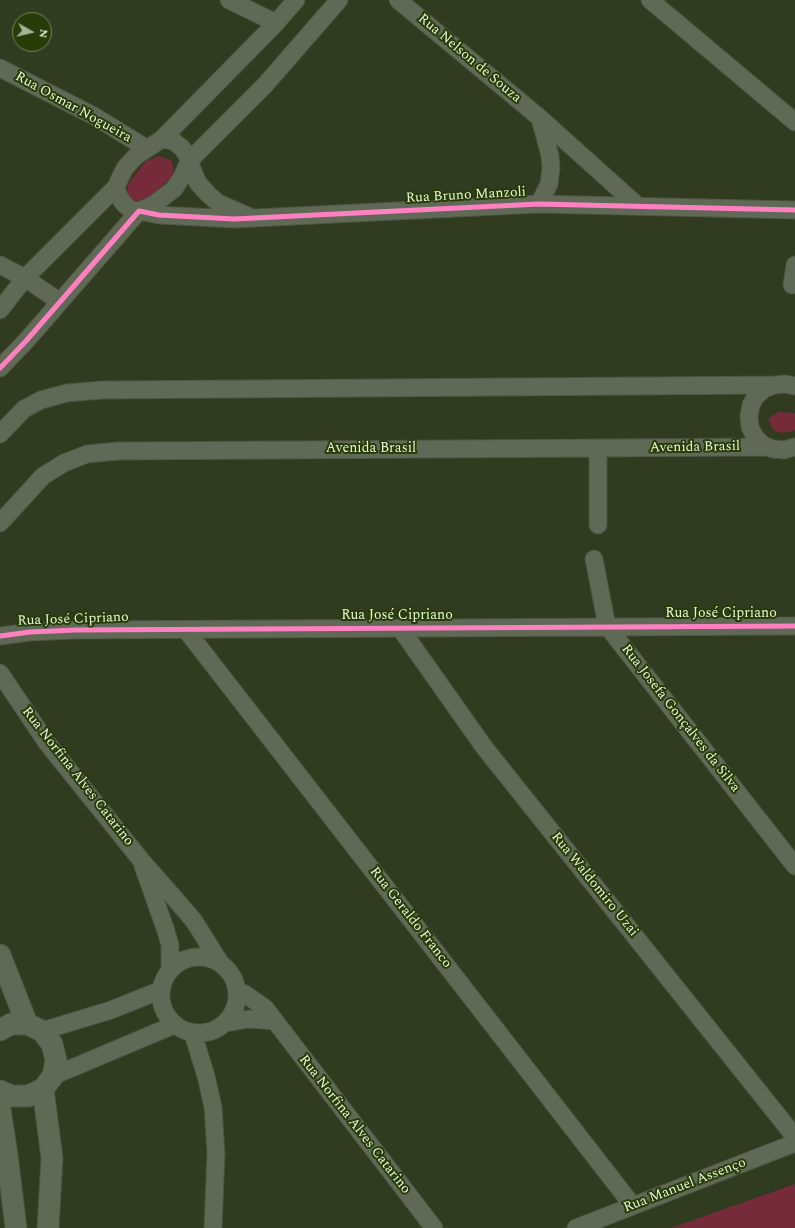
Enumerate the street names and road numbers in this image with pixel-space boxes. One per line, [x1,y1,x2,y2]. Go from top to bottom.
street label: Rua Nelson de Souza [414,11,524,107]
street label: Rua Osmar Nogueira [12,69,134,147]
street label: Rua Bruno Manzoli [405,184,527,208]
street label: Avenida Brasil [650,439,740,457]
street label: Avenida Brasil [326,441,416,457]
street label: Rua José Cipriano [665,606,777,622]
street label: Rua José Cipriano [341,608,453,624]
street label: Rua José Cipriano [17,610,129,630]
street label: Rua Josefa Gonçalves da Silva [617,642,743,796]
street label: Rua Norfina Alves Catarino [18,704,136,850]
street label: Rua Waldomiro Uzai [547,830,641,940]
street label: Rua Geraldo Franco [365,864,455,972]
street label: Rua Norfina Alves Catarino [295,1052,413,1198]
street label: Rua Manuel Assenço [621,1155,749,1217]

